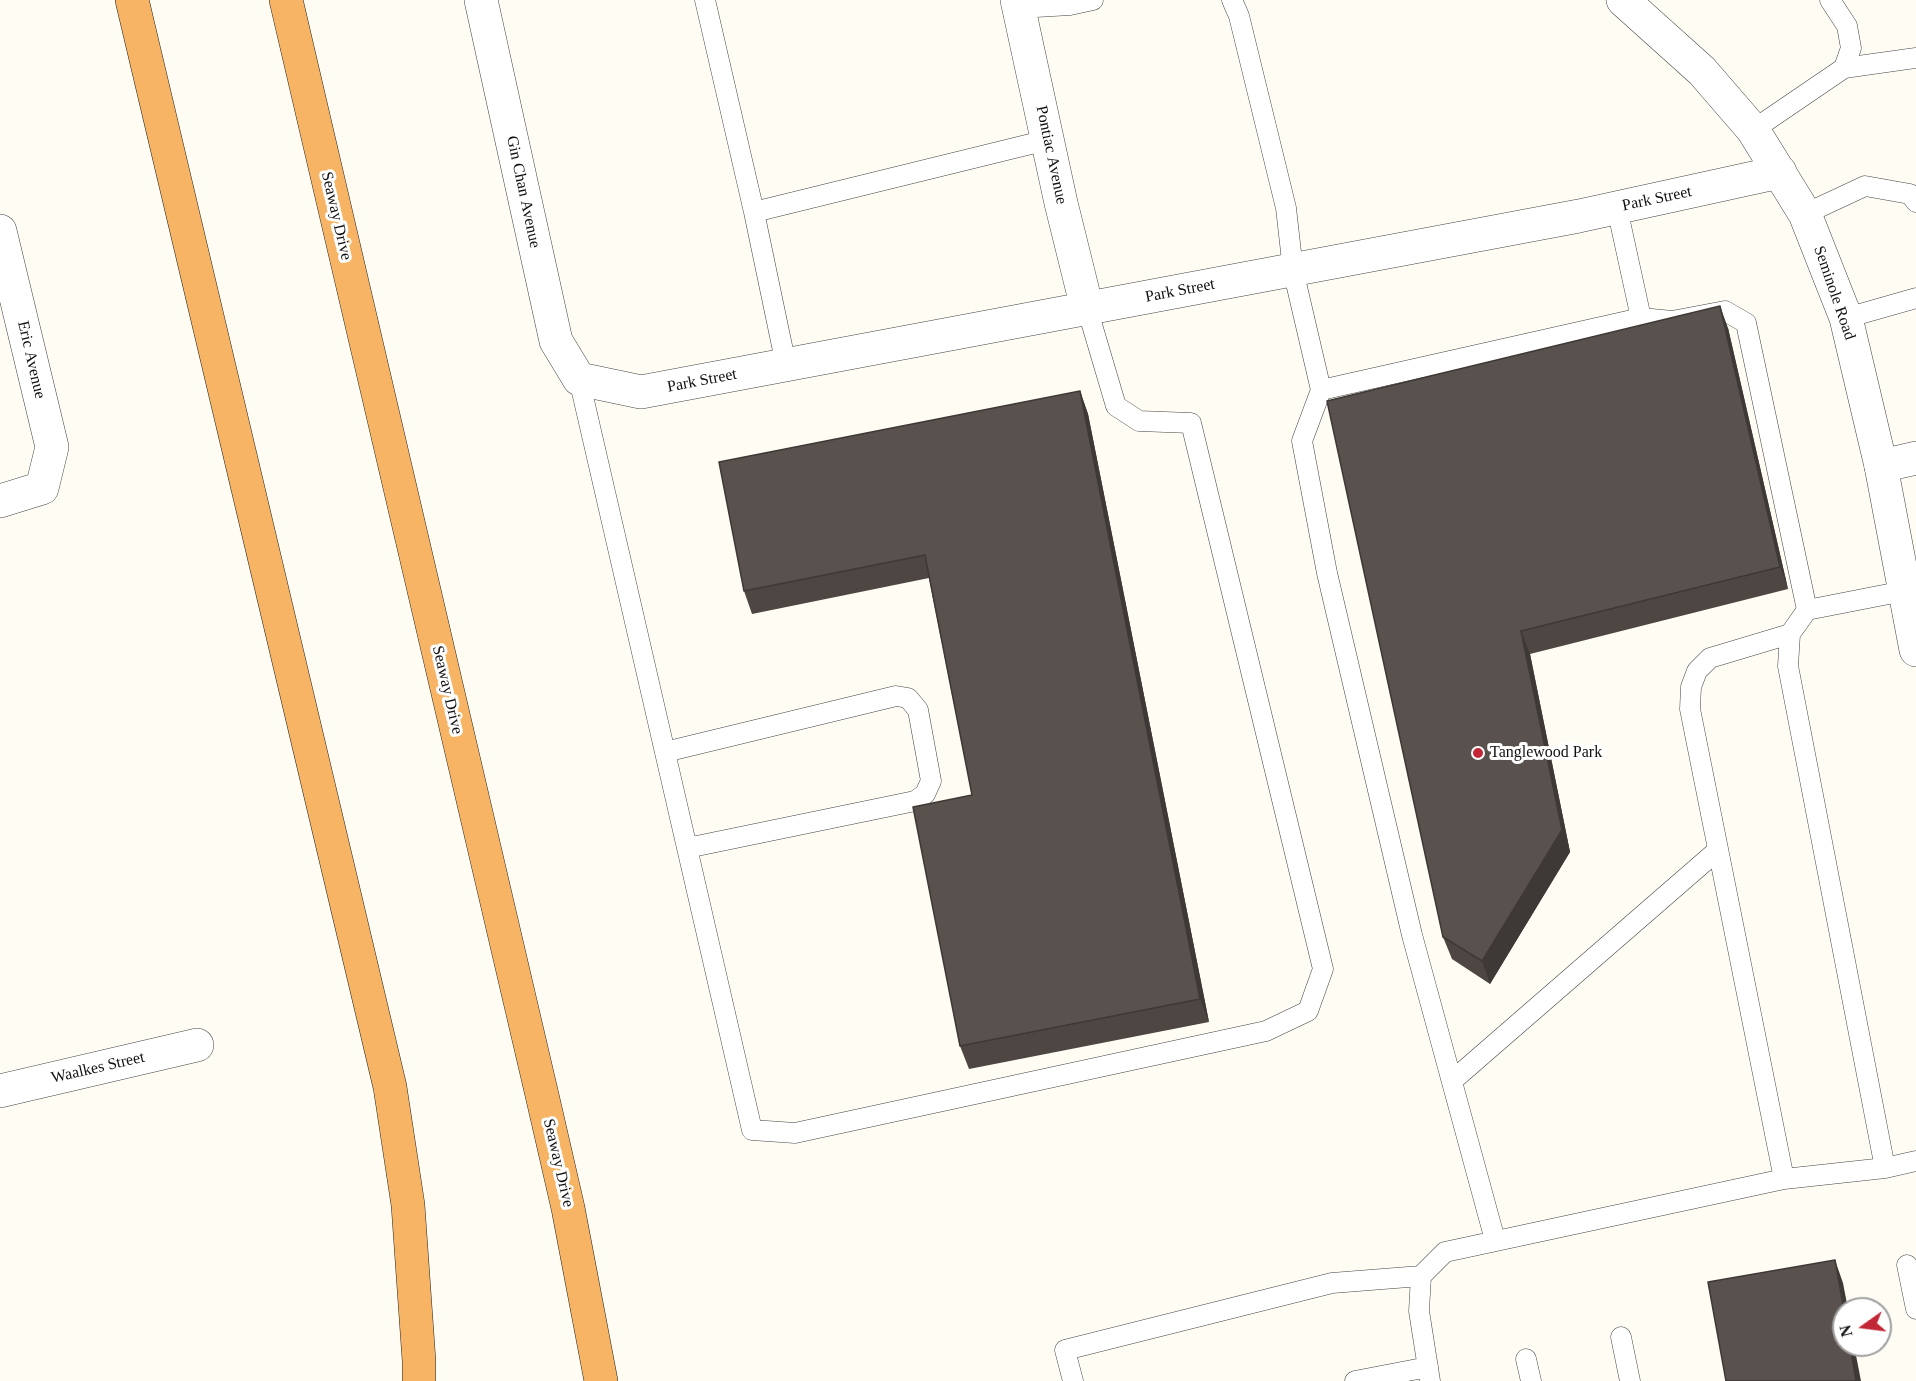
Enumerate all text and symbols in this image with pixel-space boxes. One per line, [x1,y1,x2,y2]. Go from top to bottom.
street label: Pontiac Avenue [1031,104,1071,206]
street label: Gin Chan Avenue [502,134,544,250]
street label: Seaway Drive [317,170,355,262]
street label: Park Street [1620,182,1694,216]
street label: Seminole Road [1809,243,1859,343]
street label: Park Street [1143,275,1217,307]
street label: Eric Avenue [13,319,49,401]
street label: Park Street [665,365,739,397]
street label: Seaway Drive [428,644,466,736]
place label: Tanglewood Park [1490,743,1602,763]
marker: Tanglewood Park [1471,746,1485,760]
street label: Waalkes Street [50,1048,146,1088]
street label: Seaway Drive [539,1117,577,1209]
north arrow [1832,1297,1892,1357]
text: N [1836,1323,1856,1339]

